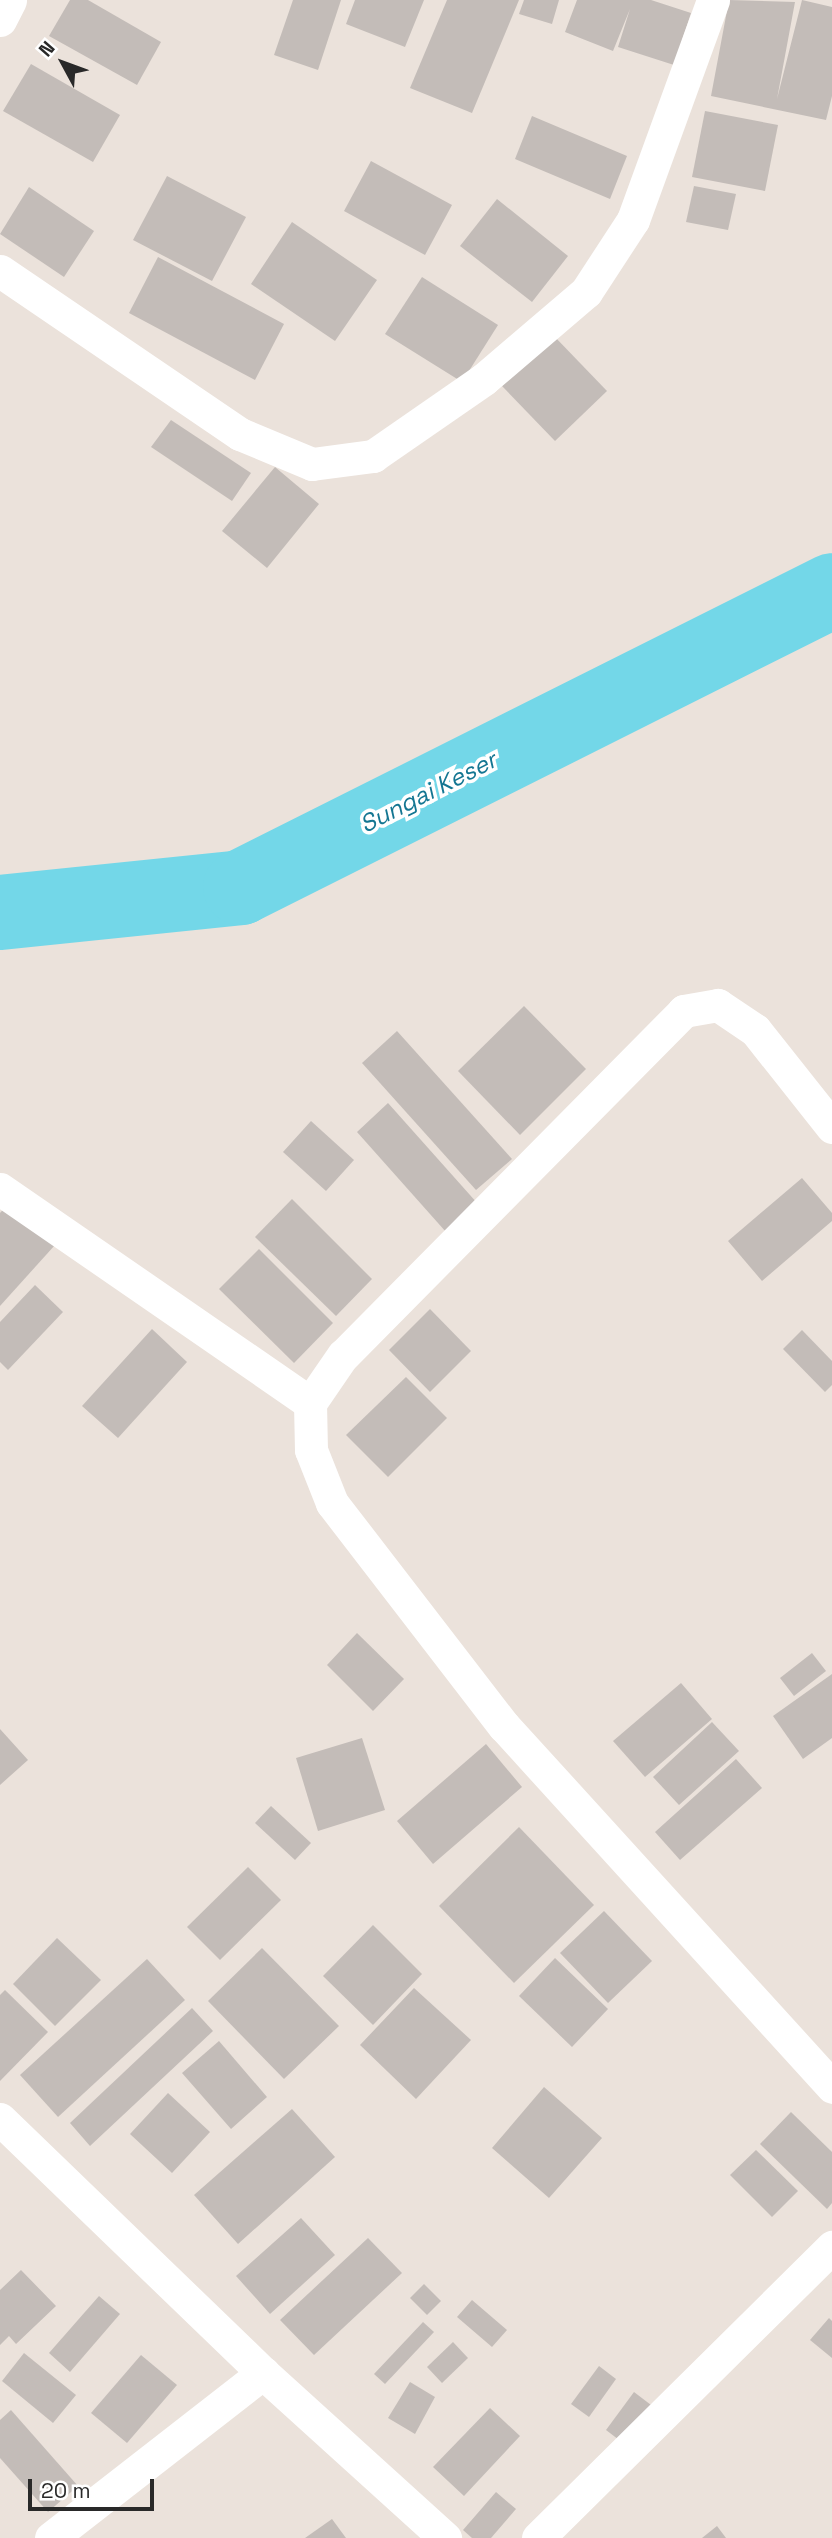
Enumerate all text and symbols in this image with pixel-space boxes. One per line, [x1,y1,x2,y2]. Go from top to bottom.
north arrow [28,28,98,98]
text: N [33,36,60,62]
water label: Sungai Keser [355,745,501,839]
scale bar [32,2464,158,2508]
text: 20 m [41,2477,91,2504]

